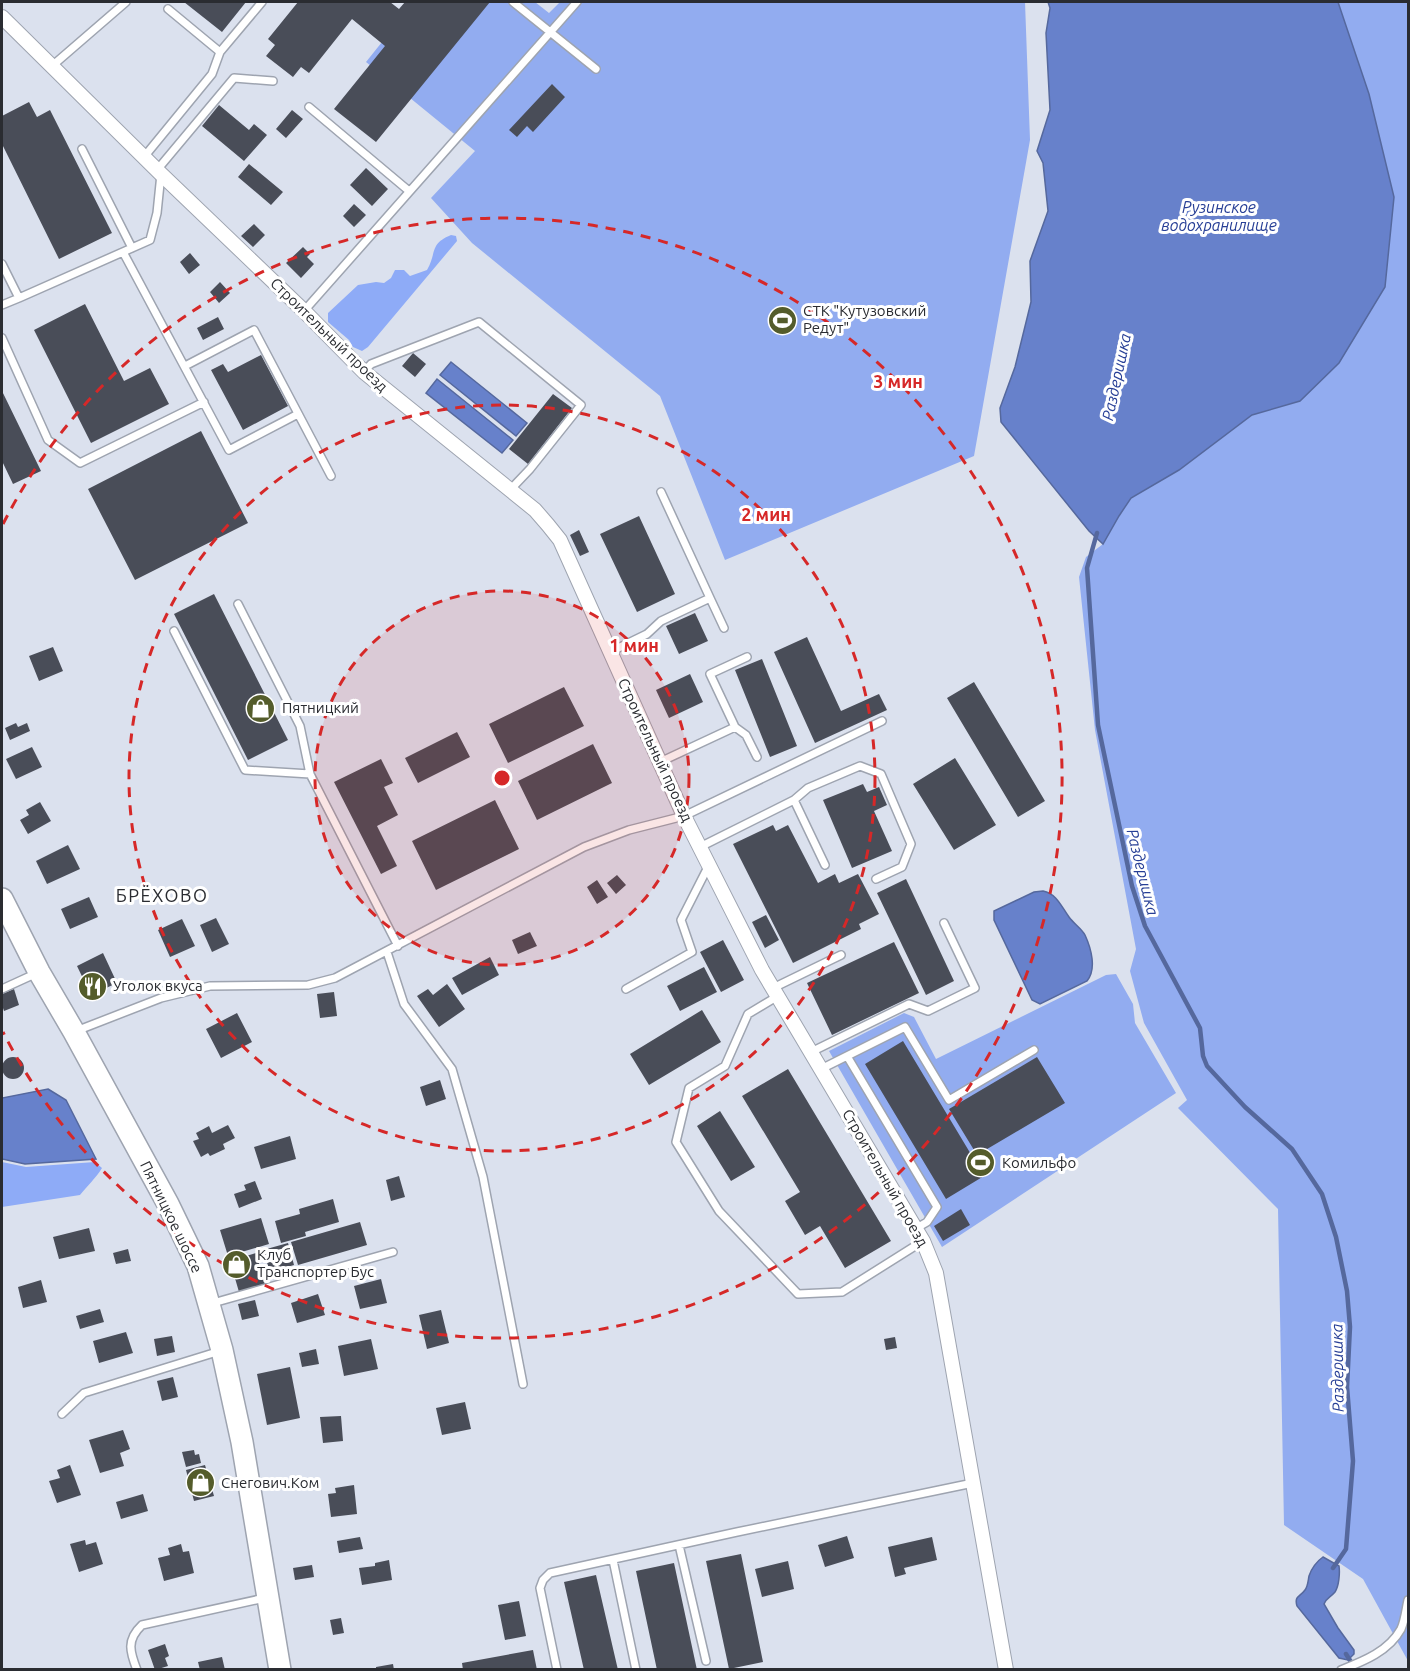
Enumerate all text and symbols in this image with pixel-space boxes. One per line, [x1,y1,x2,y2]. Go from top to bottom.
water label: Рузинское водохранилище [1161,198,1277,234]
street label: Строительный проезд [267,274,392,395]
place label: СТК "Кутузовский Редут" [803,302,926,336]
sports icon: СТК "Кутузовский Редут" [766,304,798,336]
water label: Раздеришка [1098,332,1134,422]
text: 3 мин [873,371,923,391]
text: 2 мин [741,504,791,524]
text: 1 мин [609,635,659,655]
street label: Строительный проезд [615,675,696,824]
shop icon: Пятницкий [245,692,277,724]
place label: Пятницкий [282,699,359,716]
centre of rings [492,768,512,788]
water label: Раздеришка [1124,827,1163,917]
district label: БРЁХОВО [116,885,208,905]
restaurant icon: Уголок вкуса [76,970,108,1002]
place label: Уголок вкуса [113,977,203,994]
street label: Строительный проезд [839,1106,932,1250]
sports icon: Комильфо [965,1147,997,1179]
place label: Комильфо [1002,1154,1076,1171]
street label: Пятницкое шоссе [137,1158,206,1276]
place label: Клуб Транспортер Бус [257,1246,374,1280]
shop icon: Клуб Транспортер Бус [220,1248,252,1280]
water label: Раздеришка [1327,1323,1347,1412]
shop icon: Снегович.Ком [184,1467,216,1499]
place label: Снегович.Ком [221,1474,319,1491]

